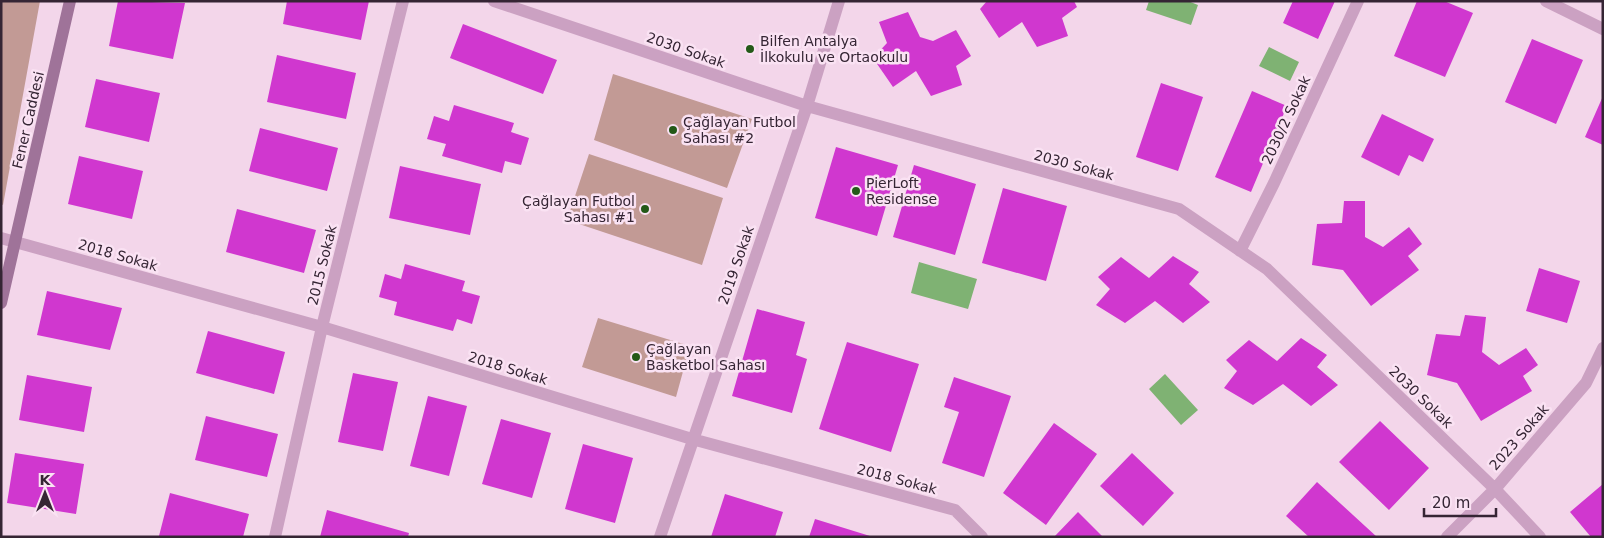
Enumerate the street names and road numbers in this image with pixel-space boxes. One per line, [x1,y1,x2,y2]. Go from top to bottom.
street label: 2030 Sokak [645,29,728,71]
street label: Fener Caddesi [9,70,47,170]
street label: 2030/2 Sokak [1259,72,1314,167]
street label: 2030 Sokak [1032,147,1117,184]
street label: 2015 Sokak [304,222,340,307]
street label: 2019 Sokak [715,223,757,306]
street label: 2018 Sokak [76,236,161,274]
street label: 2018 Sokak [466,348,550,388]
street label: 2030 Sokak [1386,363,1457,432]
street label: 2023 Sokak [1486,400,1553,473]
street label: 2018 Sokak [855,461,940,498]

